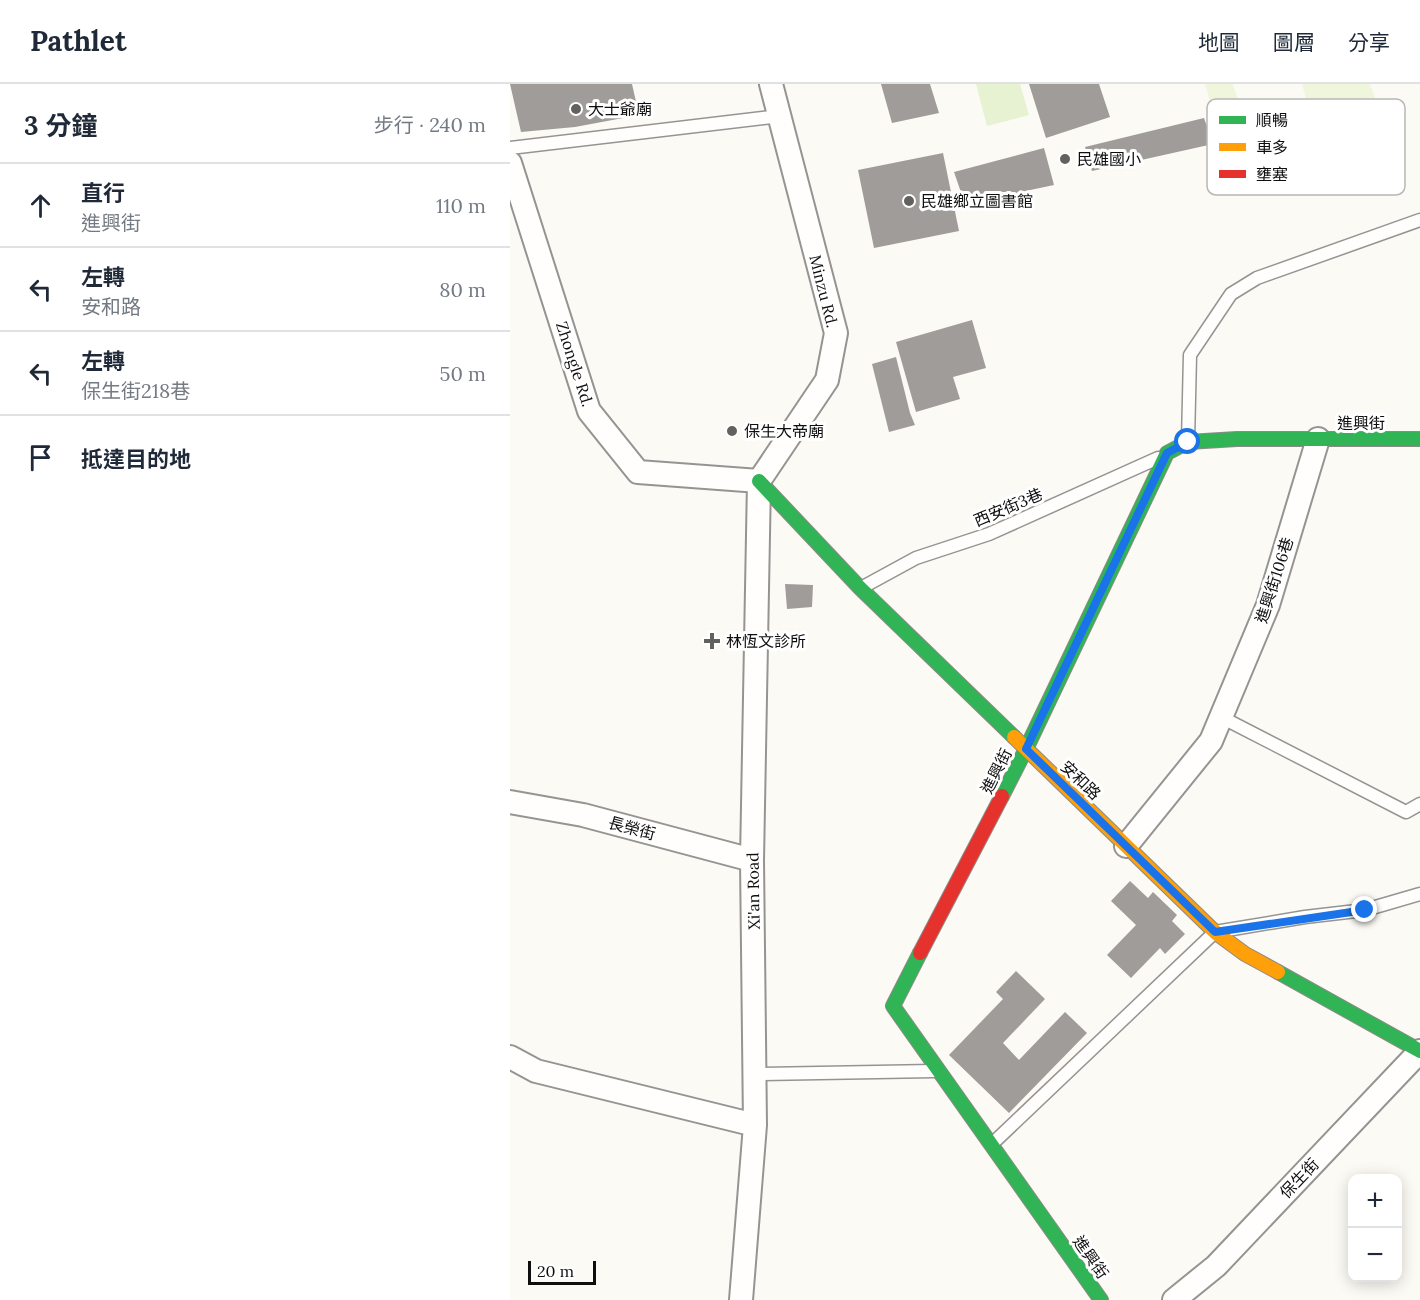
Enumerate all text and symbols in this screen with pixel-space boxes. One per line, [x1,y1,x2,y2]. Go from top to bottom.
text: Pathlet [30,23,127,59]
text: 地圖 [1198,29,1240,56]
text: 圖層 [1273,29,1315,56]
text: 分享 [1348,29,1390,56]
place label: 大士爺廟 [588,99,652,119]
legend [1207,99,1405,195]
marker: 大士爺廟 [569,102,583,116]
text: 3 分鐘 [24,109,97,142]
text: 順暢 [1256,110,1288,130]
text: 步行 · 240 m [374,112,486,137]
text: 車多 [1256,137,1288,157]
place label: 民雄國小 [1077,149,1141,169]
marker: 民雄國小 [1058,152,1072,166]
text: 壅塞 [1256,164,1288,184]
text: 直行 [81,179,125,207]
icon: ahead [24,189,57,222]
place label: 民雄鄉立圖書館 [921,191,1033,211]
text: 110 m [436,193,486,218]
marker: 民雄鄉立圖書館 [902,194,916,208]
text: 進興街 [81,210,141,235]
street label: Minzu Rd. [805,253,843,329]
text: 左轉 [81,263,125,291]
icon: left [24,273,57,306]
text: 80 m [439,277,486,302]
text: 安和路 [81,294,141,319]
street label: Zhongle Rd. [552,319,598,409]
text: 左轉 [81,347,125,375]
icon: left [24,357,57,390]
text: 50 m [440,361,486,386]
text: 保生街218巷 [81,378,190,403]
street label: 進興街 [1337,413,1385,433]
place label: 保生大帝廟 [744,421,824,441]
marker: 保生大帝廟 [725,424,739,438]
route start [1174,428,1200,454]
icon: arrive [24,441,57,474]
text: 抵達目的地 [81,445,191,473]
street label: 西安街3巷 [971,484,1045,530]
street label: 進興街106巷 [1251,535,1297,625]
place label: 林恆文診所 [726,631,806,651]
marker: 林恆文診所 [703,632,721,650]
street label: 進興街 [976,745,1016,797]
street label: 安和路 [1057,756,1105,804]
street label: 長榮街 [606,812,658,844]
street label: Xi'an Road [742,852,764,930]
route end [1351,896,1377,922]
street label: 保生街 [1275,1154,1323,1202]
map controls [1348,1174,1402,1282]
button: + [1348,1174,1402,1228]
button: − [1348,1228,1402,1282]
street label: 進興街 [1069,1232,1113,1282]
scale bar [528,1258,596,1286]
text: 20 m [537,1261,574,1281]

